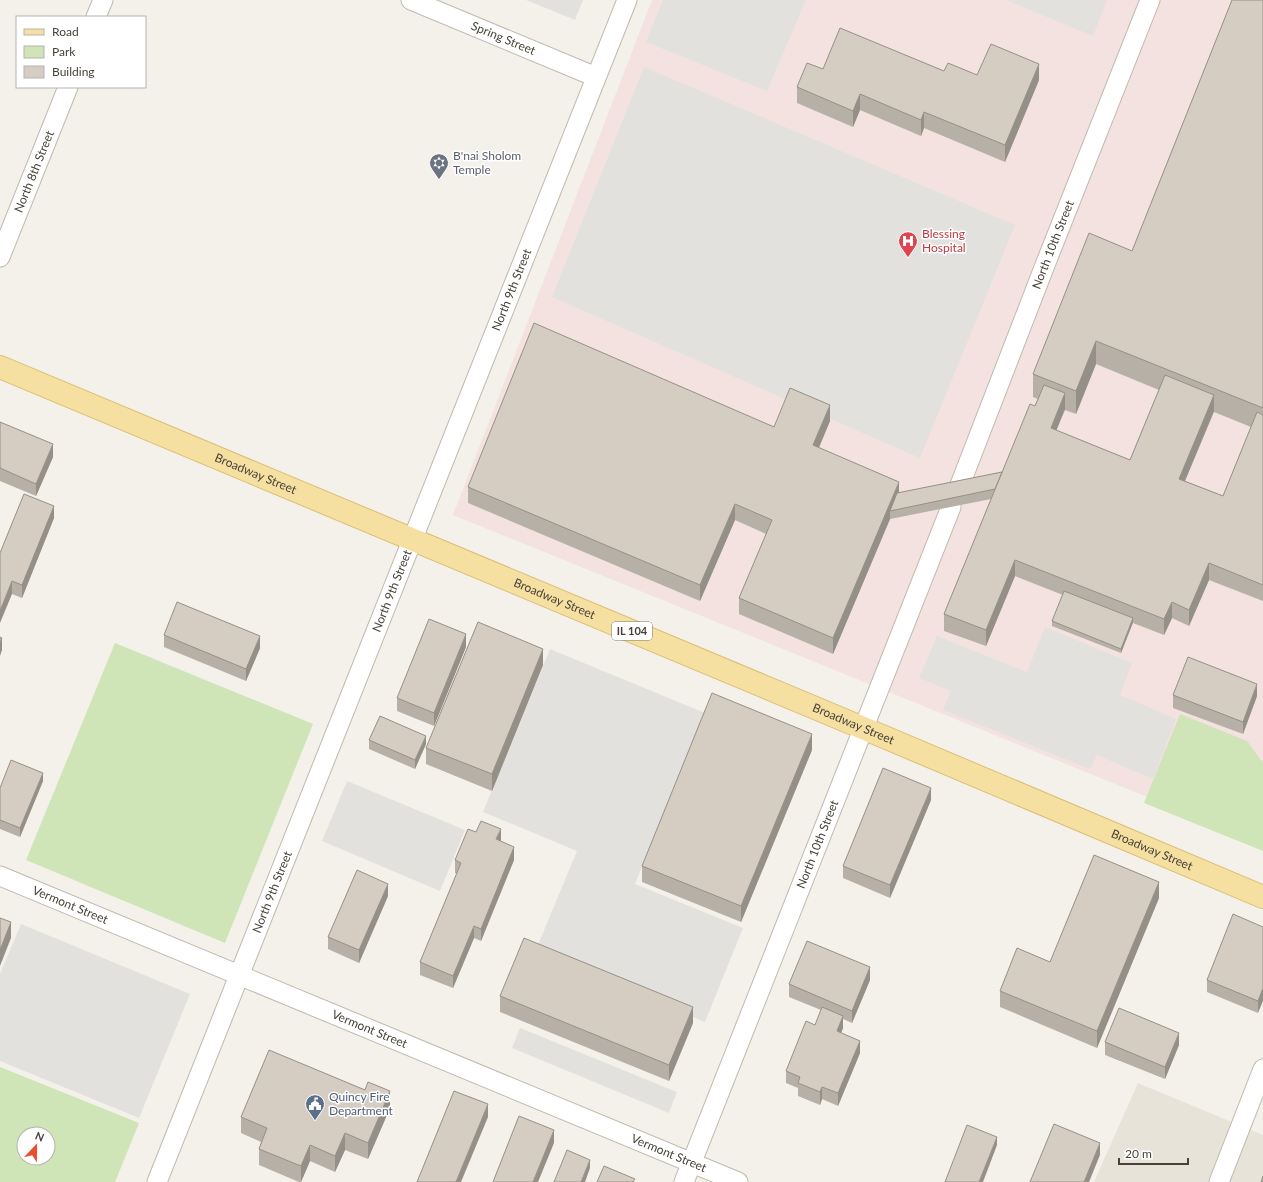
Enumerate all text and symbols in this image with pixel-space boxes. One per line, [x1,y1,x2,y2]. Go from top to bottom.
legend [16,16,146,88]
street label: Spring Street [469,18,538,58]
text: Road [52,24,79,39]
text: Park [52,44,76,59]
text: Building [52,64,95,79]
street label: North 8th Street [11,128,57,215]
place label: B'nai Sholom Temple [453,148,521,177]
synagogue icon: B'nai Sholom Temple [428,152,450,180]
street label: North 10th Street [1028,198,1077,291]
place label: Blessing Hospital [922,226,966,255]
hospital icon: Blessing Hospital [897,230,919,258]
street label: North 9th Street [488,246,535,333]
street label: Broadway Street [213,450,299,497]
street label: North 9th Street [368,547,415,634]
street label: Broadway Street [512,575,598,622]
road number: IL 104 [612,622,652,640]
street label: Broadway Street [810,700,897,748]
street label: North 10th Street [793,797,842,891]
street label: Broadway Street [1109,826,1196,874]
street label: North 9th Street [249,848,295,935]
street label: Vermont Street [30,882,111,927]
street label: Vermont Street [330,1006,410,1051]
place label: Quincy Fire Department [329,1089,394,1118]
public building icon: Quincy Fire Department [304,1093,326,1121]
north arrow [16,1126,56,1166]
text: N [34,1129,46,1144]
street label: Vermont Street [629,1131,710,1175]
scale bar [1119,1140,1188,1166]
text: 20 m [1125,1146,1152,1161]

